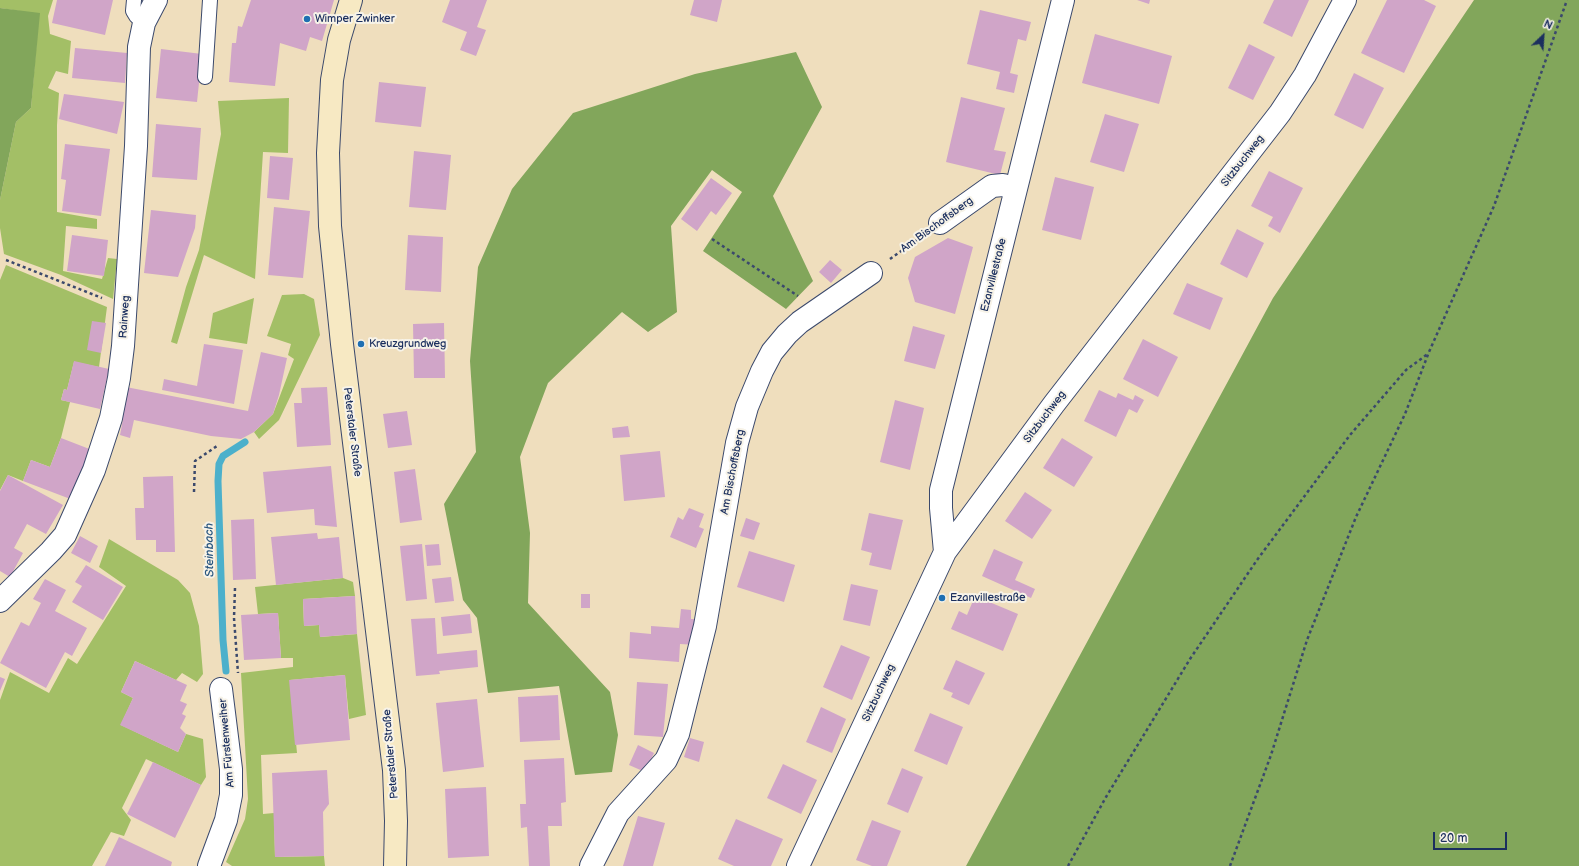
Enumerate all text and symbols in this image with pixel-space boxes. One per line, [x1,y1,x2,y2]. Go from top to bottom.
place label: Wimper Zwinker [315,12,395,26]
marker: Wimper Zwinker [302,14,312,24]
north arrow [1523,16,1563,56]
text: N [1542,17,1555,32]
street label: Sitzbuchweg [1219,132,1267,190]
street label: Am Bischoffsberg [898,194,976,256]
street label: Ezanvillestraße [978,237,1010,313]
street label: Rainweg [117,295,133,339]
place label: Kreuzgrundweg [369,337,446,351]
marker: Kreuzgrundweg [356,339,366,349]
street label: Peterstaler Straße [340,387,364,477]
street label: Sitzbuchweg [1021,388,1069,446]
street label: Am Bischoffsberg [718,428,748,516]
water label: Steinbach [202,523,218,577]
place label: Ezanvillestraße [950,591,1025,605]
marker: Ezanvillestraße [937,593,947,603]
street label: Sitzbuchweg [860,662,898,724]
street label: Am Fürstenweiher [217,698,237,788]
street label: Peterstaler Straße [381,709,401,799]
scale bar [1435,824,1509,850]
text: 20 m [1440,831,1467,846]

